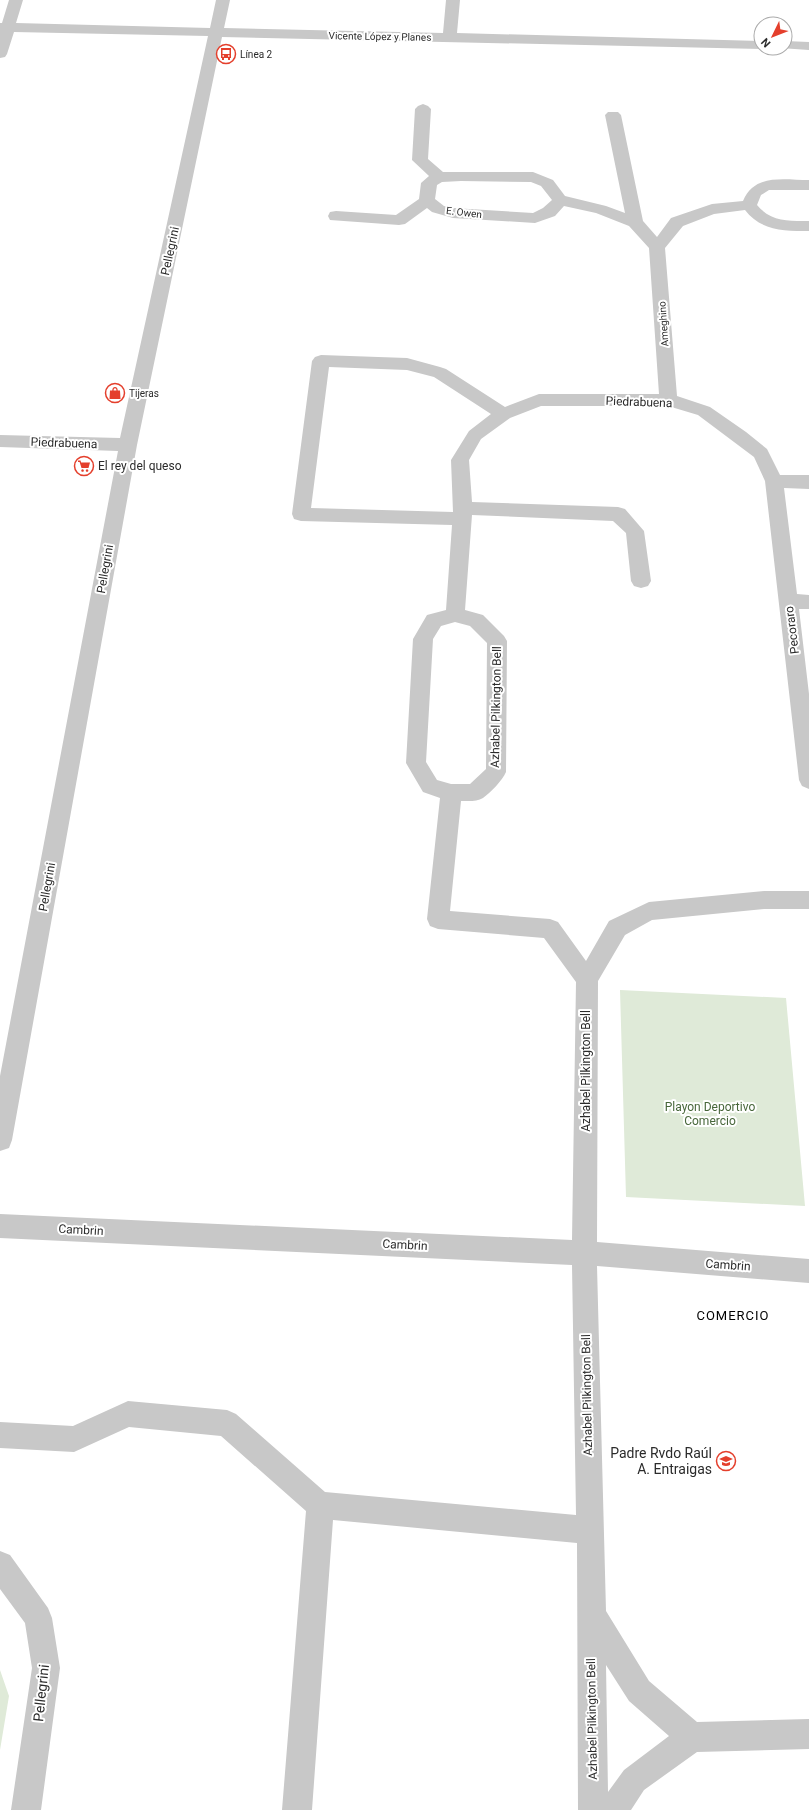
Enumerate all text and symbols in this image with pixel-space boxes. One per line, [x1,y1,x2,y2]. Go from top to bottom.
north arrow [753,16,793,56]
street label: Vicente López y Planes [329,30,431,43]
text: N [758,35,773,50]
bus stop icon: Línea 2 [215,43,237,65]
place label: Línea 2 [240,49,273,60]
street label: E. Owen [445,205,482,220]
street label: Pellegrini [158,225,182,277]
street label: Ameghino [656,301,671,347]
shop icon: Tijeras [104,382,126,404]
place label: Tijeras [129,388,159,399]
street label: Piedrabuena [605,394,673,410]
street label: Piedrabuena [30,435,98,451]
supermarket icon: El rey del queso [73,455,95,477]
place label: El rey del queso [98,459,182,473]
street label: Pellegrini [94,543,116,595]
street label: Pecoraro [782,605,802,655]
street label: Azhabel Pilkington Bell [488,646,504,768]
street label: Pellegrini [36,861,58,913]
street label: Azhabel Pilkington Bell [579,1010,593,1132]
park label: Playon Deportivo Comercio [665,1100,755,1128]
street label: Cambrin [58,1222,104,1238]
street label: Cambrin [382,1237,428,1253]
street label: Cambrin [705,1256,751,1274]
district label: COMERCIO [696,1308,770,1323]
street label: Azhabel Pilkington Bell [579,1334,595,1456]
place label: Padre Rvdo Raúl A. Entraigas [610,1445,712,1477]
school or university icon: Padre Rvdo Raúl A. Entraigas [715,1450,737,1472]
street label: Azhabel Pilkington Bell [584,1658,600,1780]
street label: Pellegrini [30,1664,52,1722]

